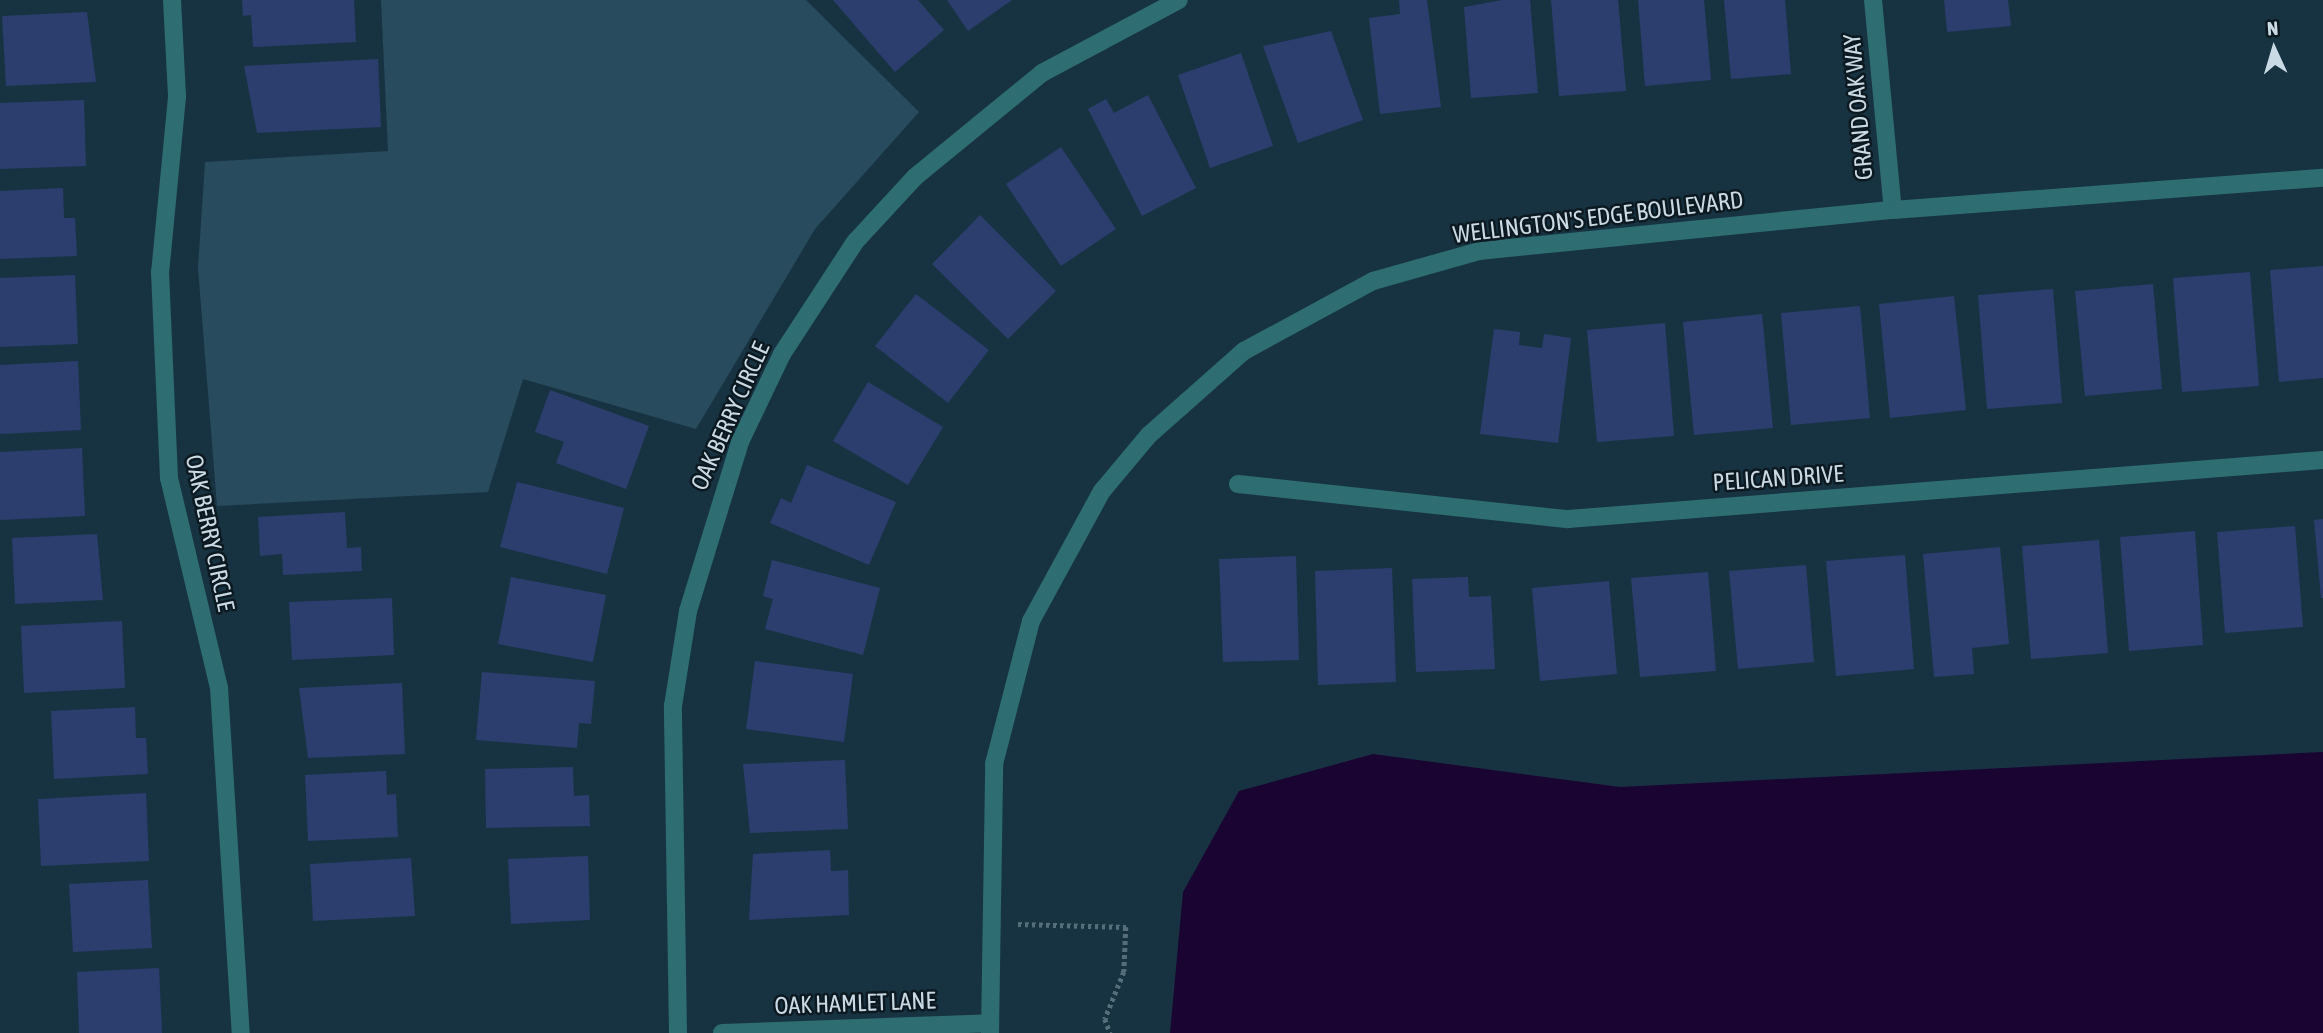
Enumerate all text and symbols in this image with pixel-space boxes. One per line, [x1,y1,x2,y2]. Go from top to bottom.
north arrow [2239,14,2309,84]
text: N [2266,17,2279,39]
street label: GRAND OAK WAY [1837,33,1879,181]
street label: WELLINGTON'S EDGE BOULEVARD [1451,185,1745,249]
street label: OAK BERRY CIRCLE [684,337,776,495]
street label: OAK BERRY CIRCLE [179,452,241,614]
street label: PELICAN DRIVE [1712,459,1844,497]
street label: OAK HAMLET LANE [774,986,936,1020]

